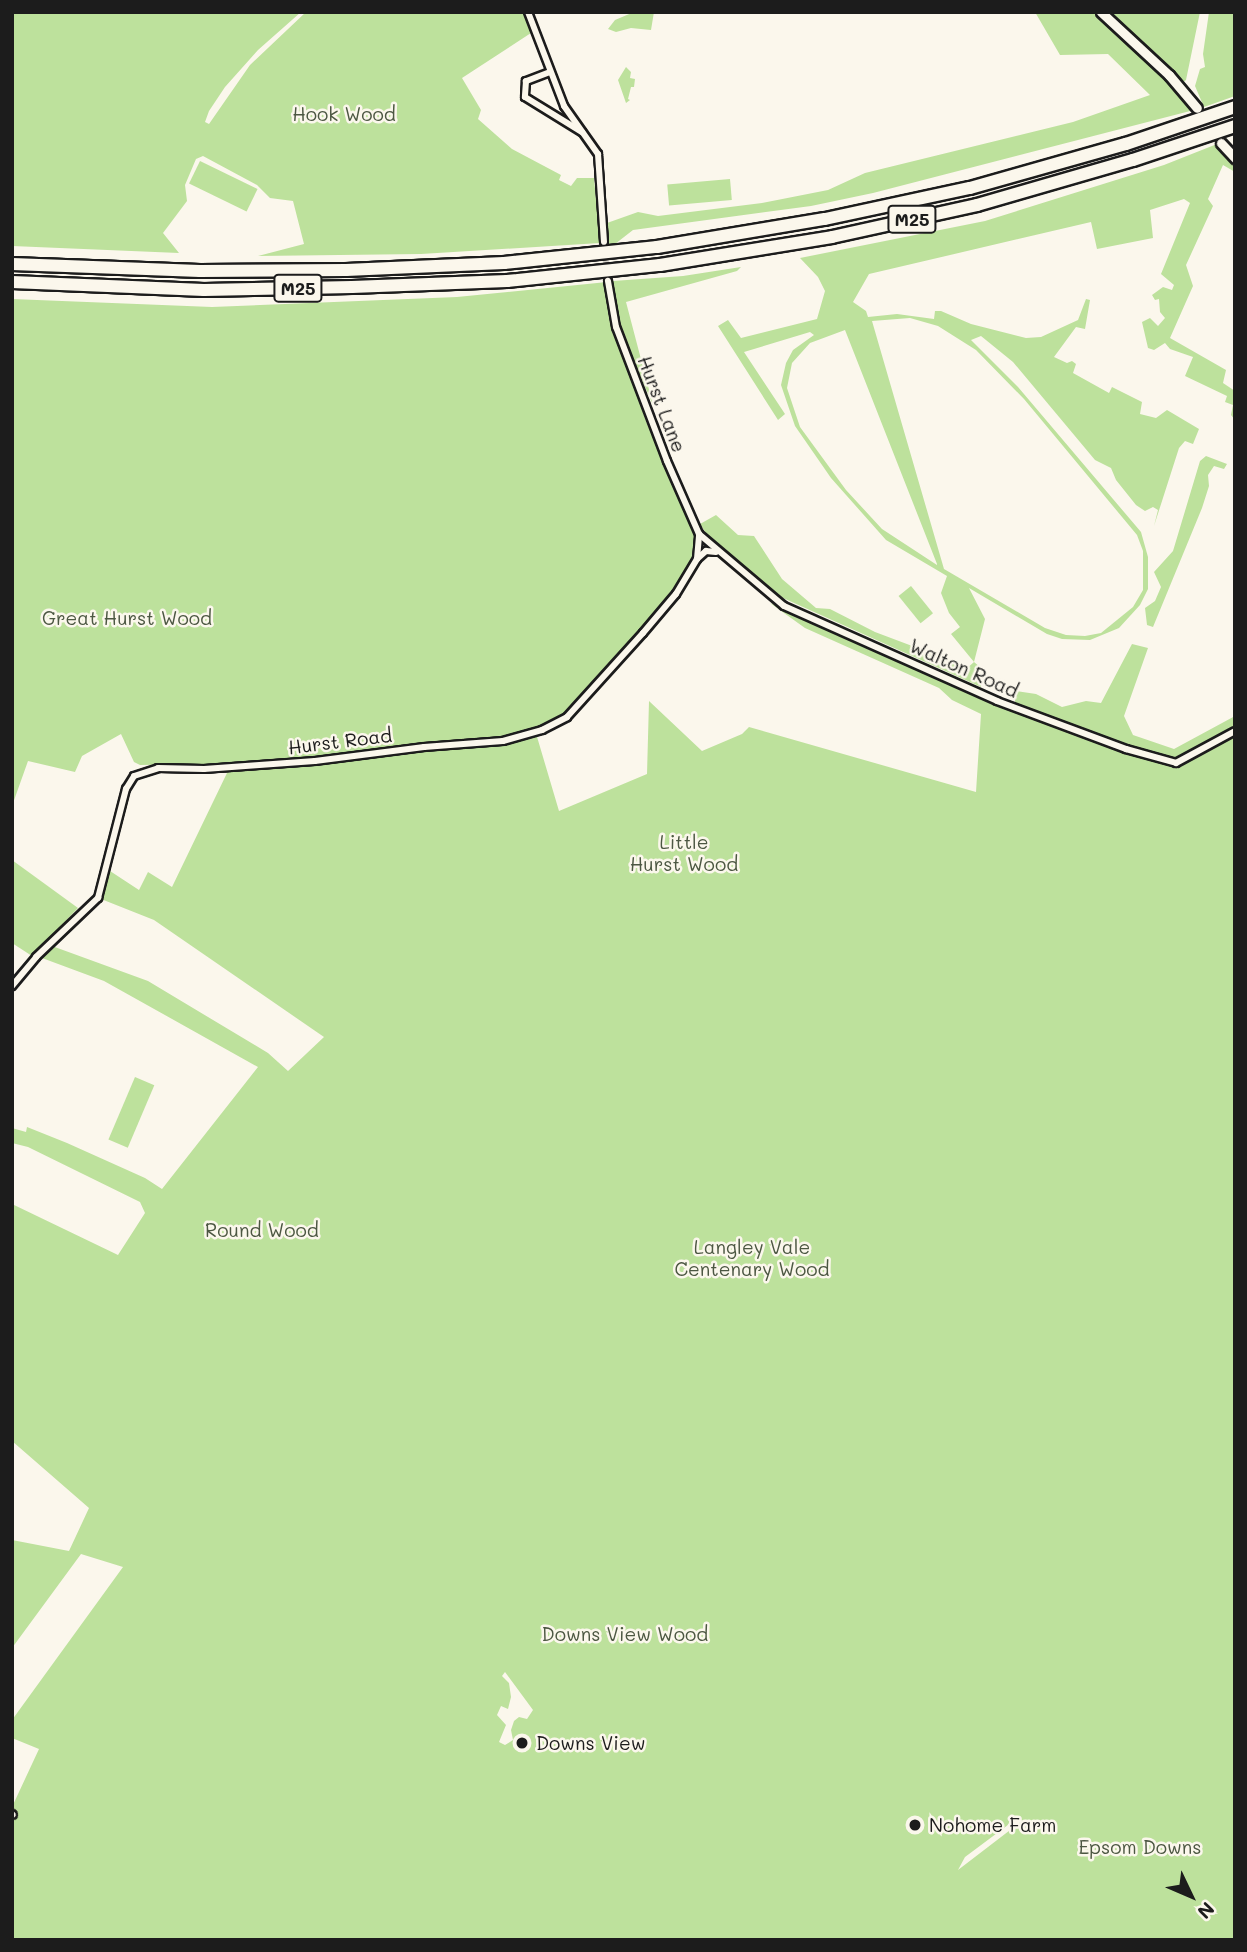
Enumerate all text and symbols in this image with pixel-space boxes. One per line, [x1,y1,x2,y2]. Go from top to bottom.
park label: Hook Wood [292,103,396,125]
road number: M25 [886,204,938,233]
road number: M25 [272,274,324,302]
street label: Hurst Lane [633,353,691,455]
park label: Great Hurst Wood [42,607,212,629]
street label: Walton Road [906,634,1022,702]
street label: Hurst Road [287,723,393,759]
park label: Little Hurst Wood [630,831,738,875]
park label: Round Wood [205,1219,319,1241]
park label: Langley Vale Centenary Wood [674,1236,830,1280]
park label: Downs View Wood [542,1623,708,1645]
place label: Downs View [536,1732,645,1754]
marker: Downs View [514,1735,530,1751]
place label: Nohome Farm [929,1814,1056,1836]
marker: Nohome Farm [907,1817,923,1833]
park label: Epsom Downs [1078,1836,1202,1858]
north arrow [1156,1861,1226,1931]
text: N [1192,1897,1220,1925]

